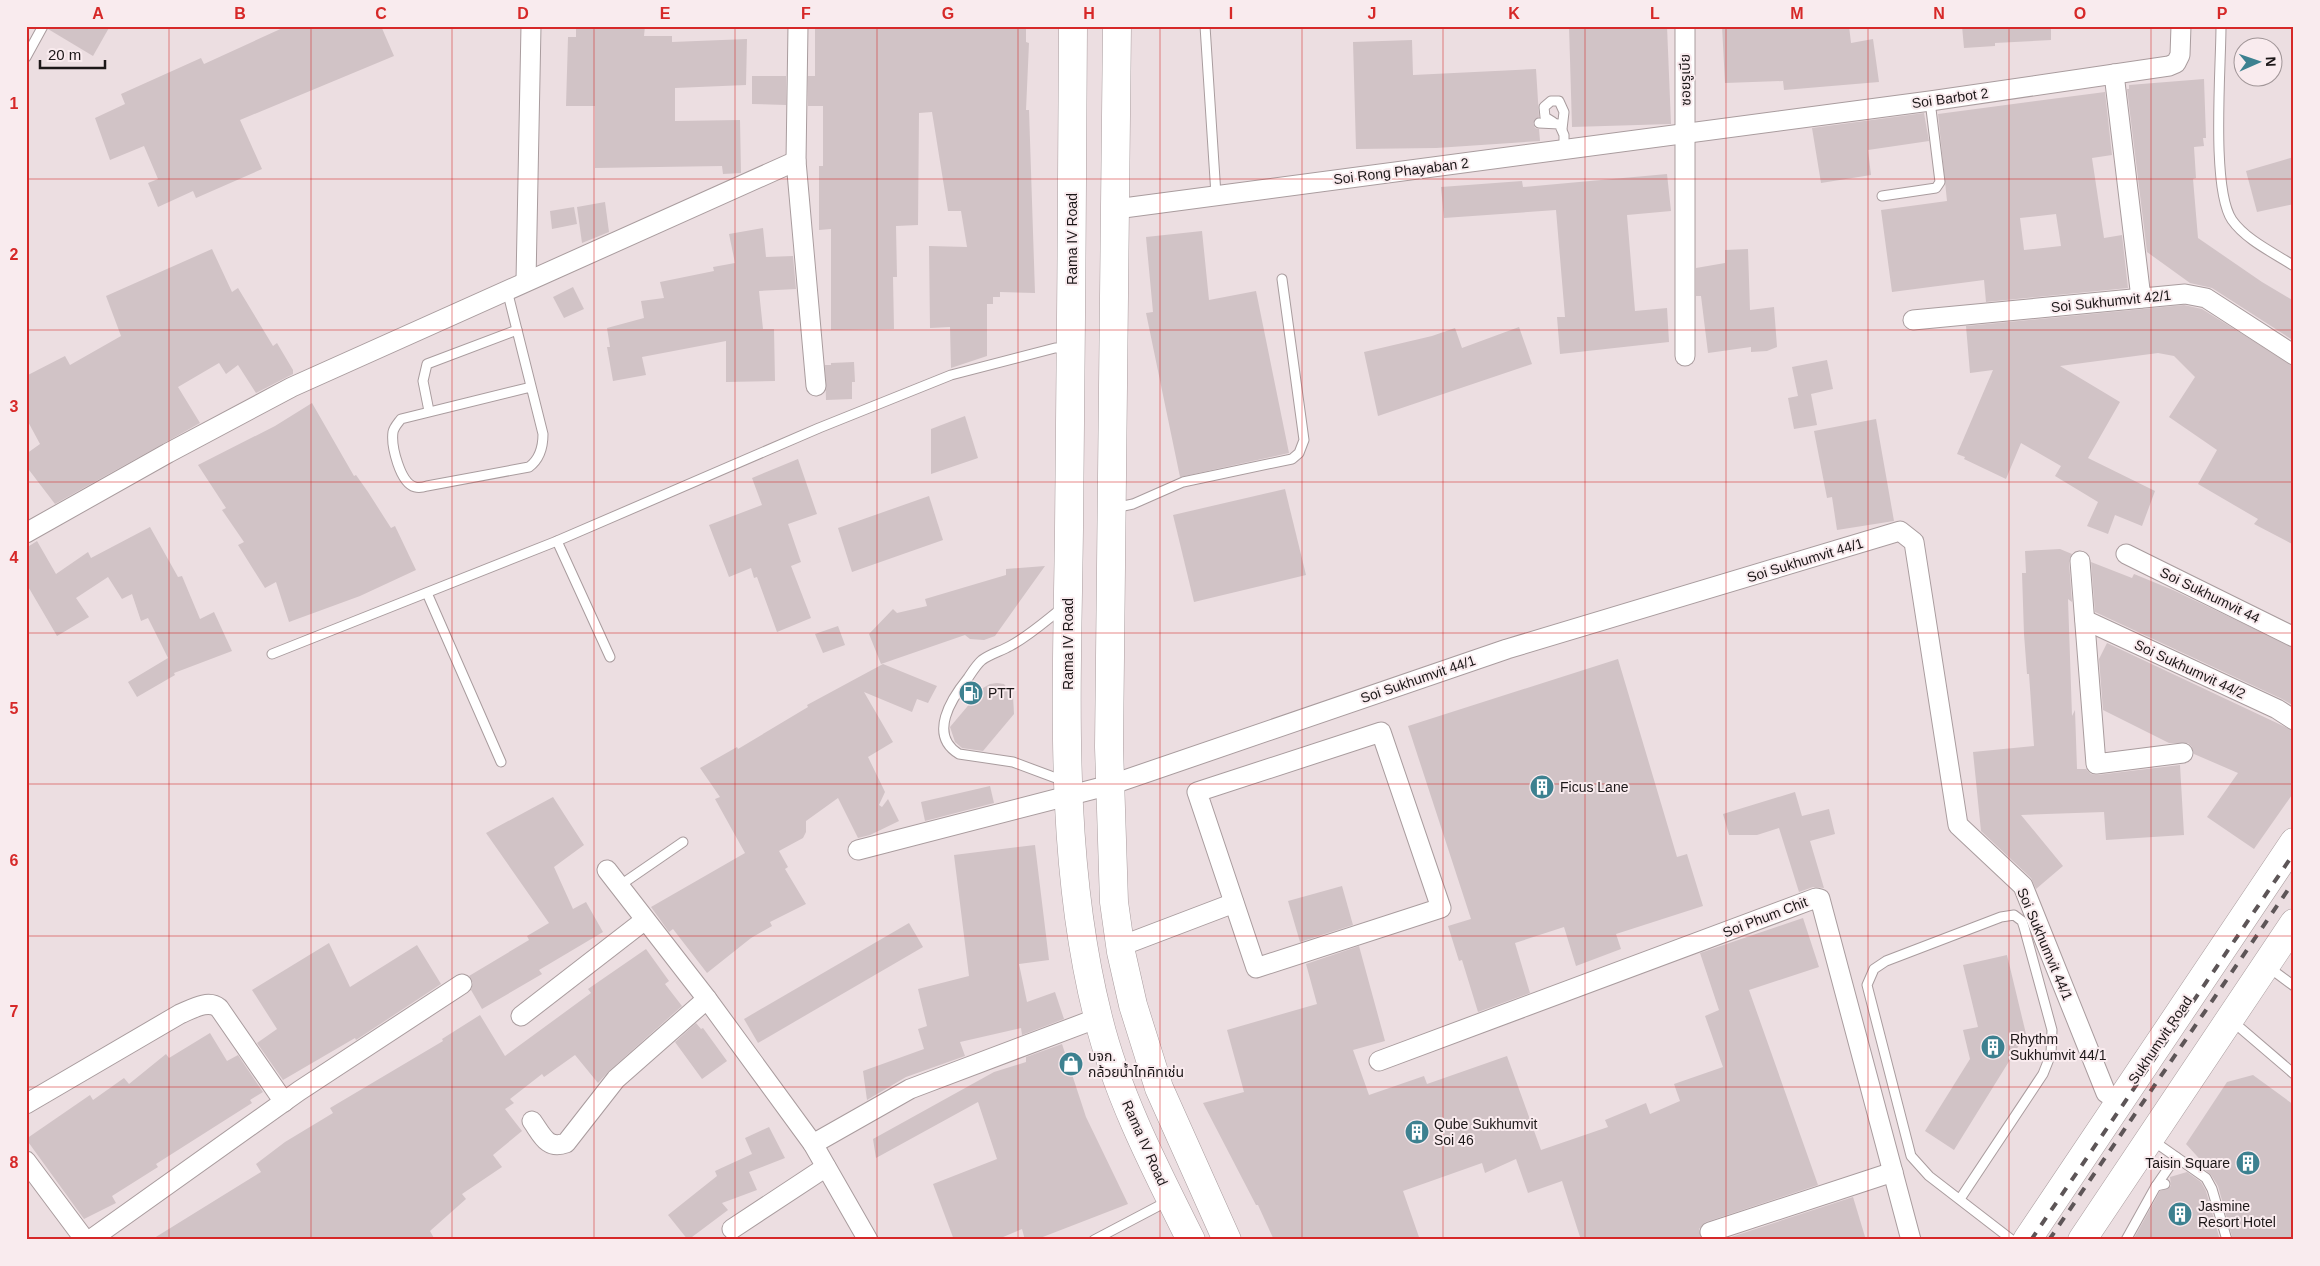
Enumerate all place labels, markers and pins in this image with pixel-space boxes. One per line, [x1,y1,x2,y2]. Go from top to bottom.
fuel station icon: PTT [958,680,984,706]
place label: PTT [988,685,1015,701]
building icon: Ficus Lane [1529,774,1555,800]
place label: Ficus Lane [1560,779,1629,795]
place label: Rhythm Sukhumvit 44/1 [2010,1031,2107,1063]
building icon: Rhythm Sukhumvit 44/1 [1980,1034,2006,1060]
place label: บจก. กล้วยน้ำไทคิทเช่น [1088,1048,1184,1080]
shop icon: บจก. กล้วยน้ำไทคิทเช่น [1058,1051,1084,1077]
place label: Qube Sukhumvit Soi 46 [1434,1116,1538,1148]
building icon: Qube Sukhumvit Soi 46 [1404,1119,1430,1145]
building icon: Taisin Square [2235,1150,2261,1176]
place label: Taisin Square [2145,1155,2230,1171]
place label: Jasmine Resort Hotel [2198,1198,2276,1230]
building icon: Jasmine Resort Hotel [2167,1201,2193,1227]

